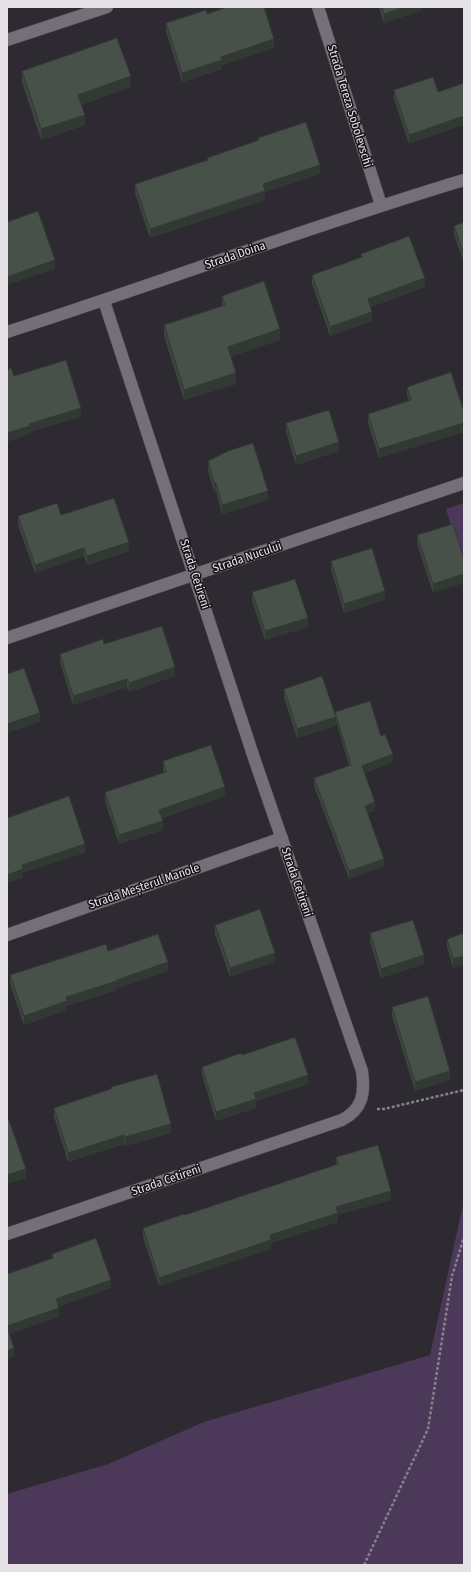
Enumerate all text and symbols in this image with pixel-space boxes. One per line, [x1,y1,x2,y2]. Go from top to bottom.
street label: Strada Tereza Sobolevschi [325,43,375,169]
street label: Strada Doina [203,238,267,272]
street label: Strada Cetireni [177,537,213,611]
street label: Strada Nucului [211,539,283,575]
street label: Strada Cetireni [279,845,315,919]
street label: Strada Meșterul Manole [87,860,202,913]
street label: Strada Cetireni [129,1162,203,1198]

